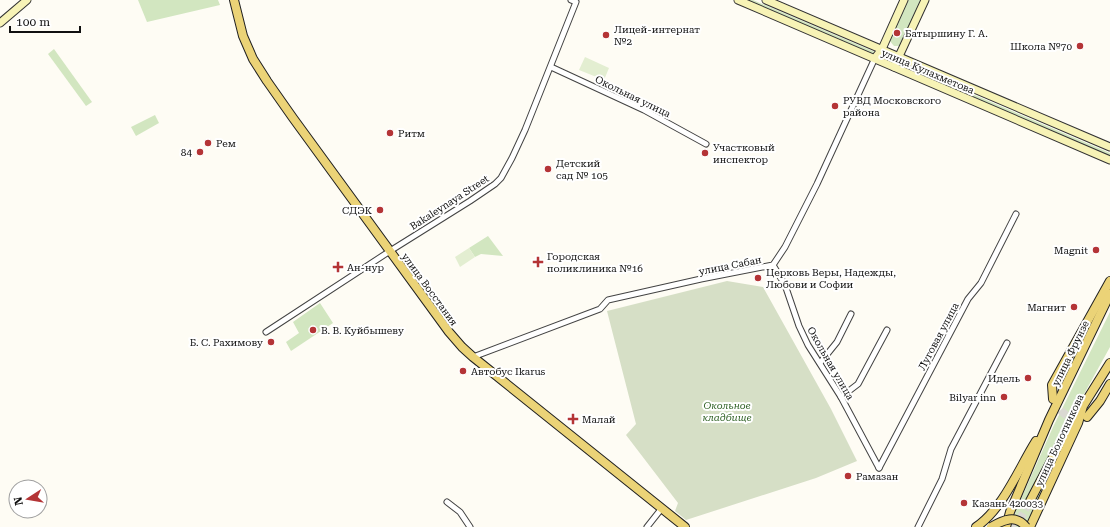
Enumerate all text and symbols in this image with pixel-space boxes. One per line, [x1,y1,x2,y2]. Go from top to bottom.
scale bar [10,8,80,34]
text: 100 m [16,15,50,29]
place label: Лицей-интернат №2 [614,24,700,47]
marker: Батыршину Г. А. [892,28,902,38]
place label: Батыршину Г. А. [905,28,988,39]
marker: Лицей-интернат №2 [601,30,611,40]
place label: Школа №70 [1010,41,1072,52]
marker: Школа №70 [1075,41,1085,51]
street label: улица Кулахметова [880,47,976,96]
street label: Окольная улица [593,73,673,120]
place label: РУВД Московского района [843,95,941,118]
marker: РУВД Московского района [830,101,840,111]
marker: Ритм [385,128,395,138]
place label: Ритм [398,128,425,139]
marker: Рем [203,138,213,148]
place label: Рем [216,138,236,149]
place label: Участковый инспектор [713,142,775,165]
place label: 84 [181,147,192,158]
marker: 84 [195,147,205,157]
marker: Участковый инспектор [700,148,710,158]
place label: Детский сад № 105 [556,158,608,181]
marker: Детский сад № 105 [543,164,553,174]
street label: Bakaleynaya Street [408,173,491,232]
place label: СДЭК [342,205,373,216]
marker: СДЭК [375,205,385,215]
place label: Magnit [1054,245,1088,256]
marker: Magnit [1091,245,1101,255]
street label: улица Восстания [400,251,460,328]
place label: Городская поликлиника №16 [547,251,643,274]
street label: улица Сабан [698,254,763,277]
marker: Городская поликлиника №16 [532,256,544,268]
marker: Ан-нур [332,261,344,273]
place label: Ан-нур [347,262,384,273]
place label: Церковь Веры, Надежды, Любови и Софии [766,267,896,290]
marker: Церковь Веры, Надежды, Любови и Софии [753,273,763,283]
street label: Луговая улица [916,300,961,372]
place label: Магнит [1027,302,1066,313]
marker: Магнит [1069,302,1079,312]
street label: улица Фрунзе [1050,318,1091,388]
marker: В. В. Куйбышеву [308,325,318,335]
place label: В. В. Куйбышеву [321,325,404,336]
street label: Окольная улица [805,325,856,402]
place label: Б. С. Рахимову [190,337,263,348]
marker: Б. С. Рахимову [266,337,276,347]
marker: Автобус Ikarus [458,366,468,376]
place label: Автобус Ikarus [471,366,546,377]
place label: Идель [988,373,1021,384]
marker: Идель [1023,373,1033,383]
place label: Bilyar inn [949,392,997,403]
marker: Bilyar inn [999,392,1009,402]
street label: улица Болотникова [1033,392,1086,488]
park label: Окольное кладбище [702,400,752,423]
marker: Малай [567,413,579,425]
place label: Малай [582,414,616,425]
marker: Рамазан [843,471,853,481]
place label: Рамазан [856,471,899,482]
north arrow [8,479,48,519]
text: N [11,495,26,506]
marker: Казань 420033 [959,498,969,508]
place label: Казань 420033 [972,498,1043,509]

